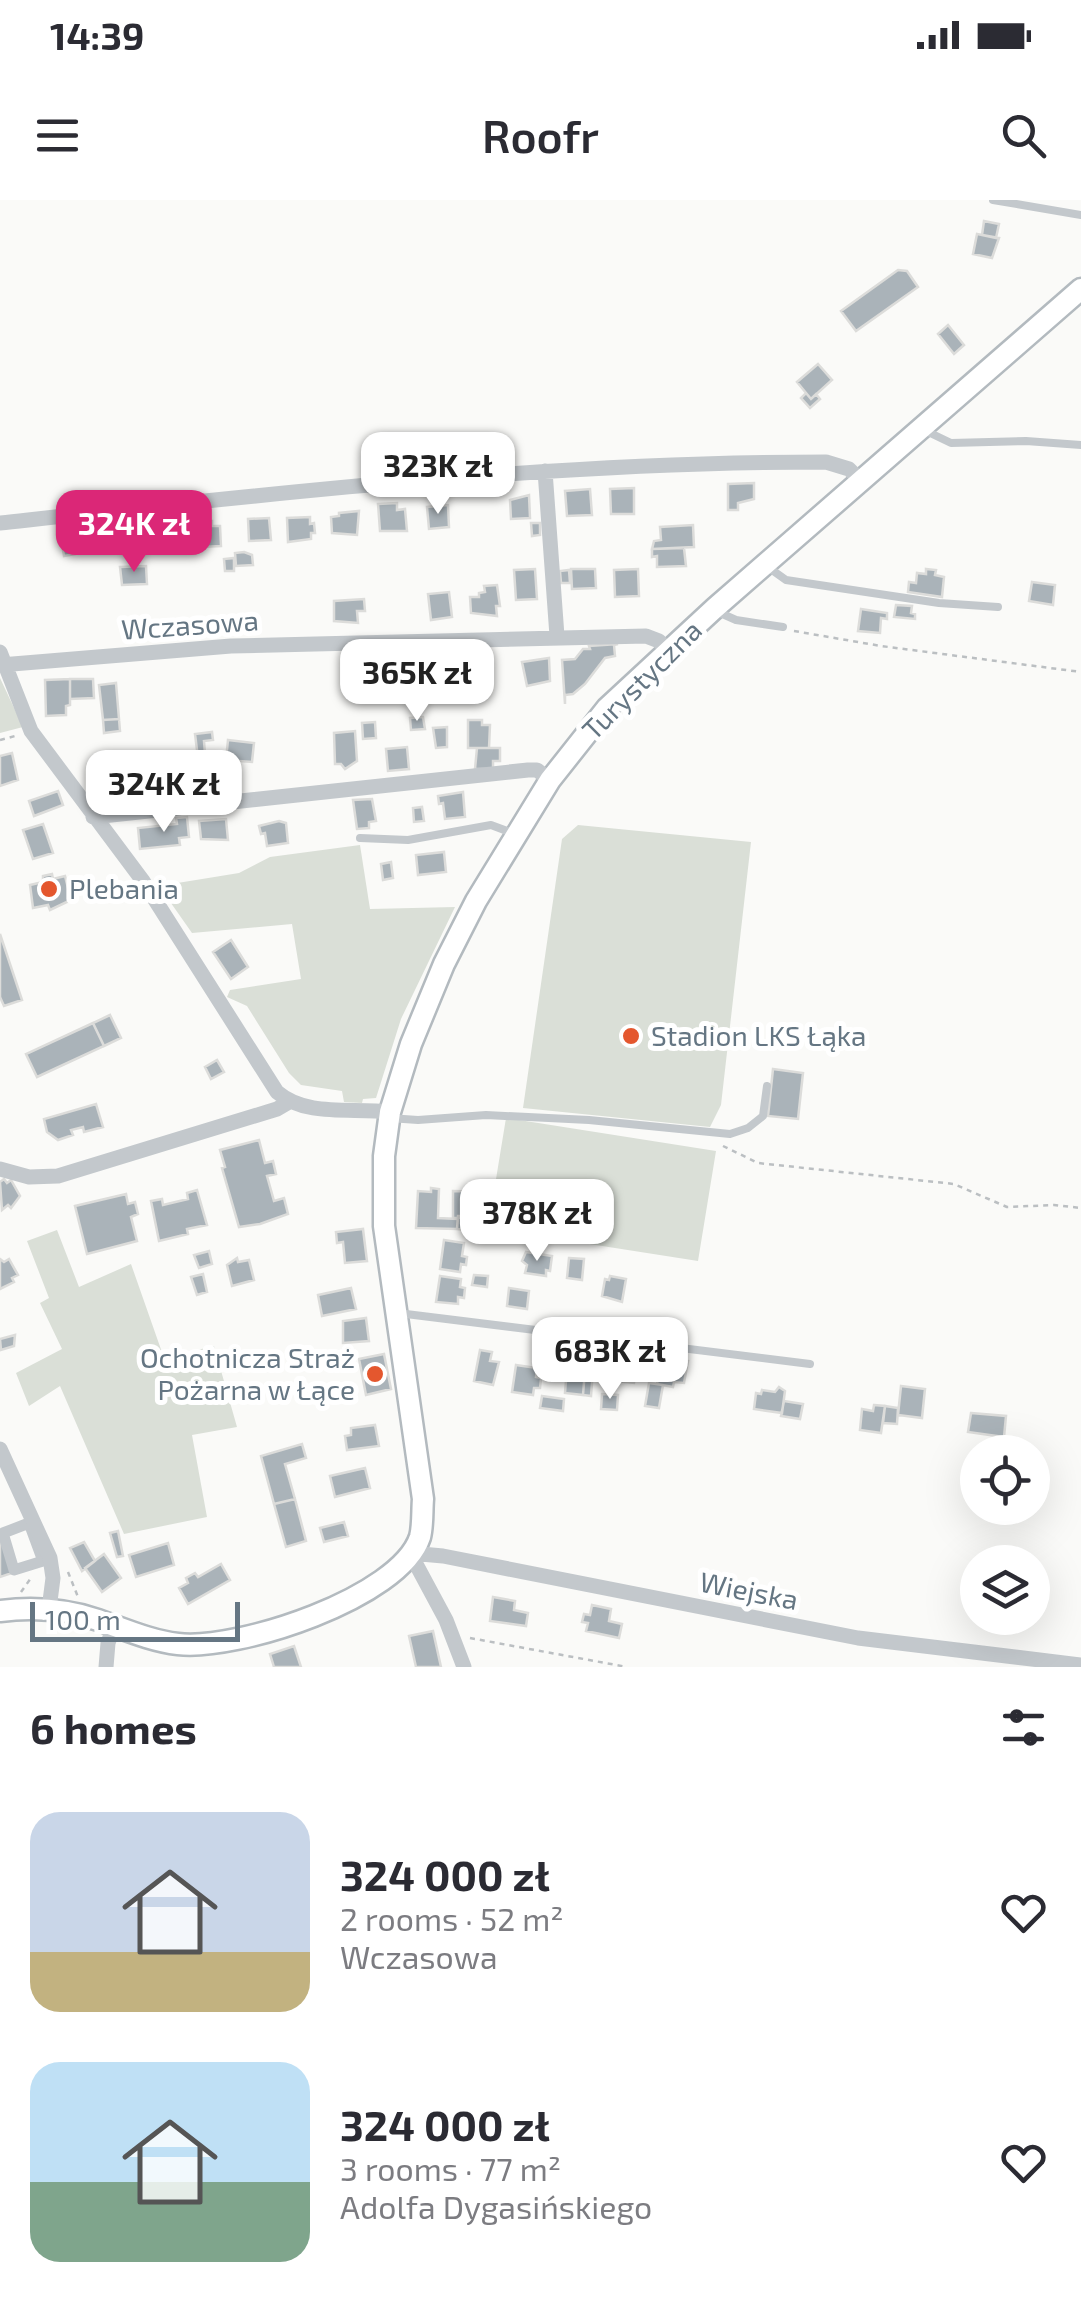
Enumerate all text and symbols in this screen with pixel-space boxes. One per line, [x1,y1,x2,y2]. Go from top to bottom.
text: 14:39 [50,12,144,58]
icon: menu [30,108,85,163]
text: Roofr [482,108,599,162]
icon: search [996,108,1051,163]
pin: 323K zł [346,432,530,517]
text: 323K zł [383,445,493,483]
pin: 324K zł [42,490,226,575]
text: 324K zł [78,503,190,541]
street label: Wczasowa [120,602,260,646]
street label: Turystyczna [574,612,708,746]
pin: 365K zł [325,639,509,724]
text: 365K zł [362,652,472,690]
pin: 324K zł [72,750,256,835]
text: 324K zł [108,763,220,801]
place label: Plebania [69,871,179,905]
marker: Plebania [38,878,60,900]
place label: Stadion LKS Łąka [651,1018,866,1052]
marker: Stadion LKS Łąka [620,1025,642,1047]
pin: 378K zł [445,1179,629,1264]
text: 378K zł [482,1192,592,1230]
pin: 683K zł [518,1317,702,1402]
text: 683K zł [554,1330,666,1368]
place label: Ochotnicza Straż Pożarna w Łące [140,1340,355,1406]
marker: Ochotnicza Straż Pożarna w Łące [364,1363,386,1385]
map controls [960,1435,1050,1635]
button: locate [960,1435,1050,1525]
button: layers [960,1545,1050,1635]
street label: Wiejska [697,1564,801,1616]
scale bar [30,1597,240,1642]
text: 100 m [45,1602,121,1636]
icon: filters [996,1700,1051,1755]
text: 6 homes [30,1702,197,1752]
text: 324 000 zł [340,1849,550,1899]
icon: home [110,1852,230,1972]
icon: heart [996,1885,1051,1940]
text: 2 rooms · 52 m² [340,1899,564,1937]
text: Wczasowa [340,1937,497,1975]
text: 324 000 zł [340,2099,550,2149]
icon: home [110,2102,230,2222]
icon: heart [996,2135,1051,2190]
text: 3 rooms · 77 m² [340,2149,561,2187]
text: Adolfa Dygasińskiego [340,2187,652,2225]

